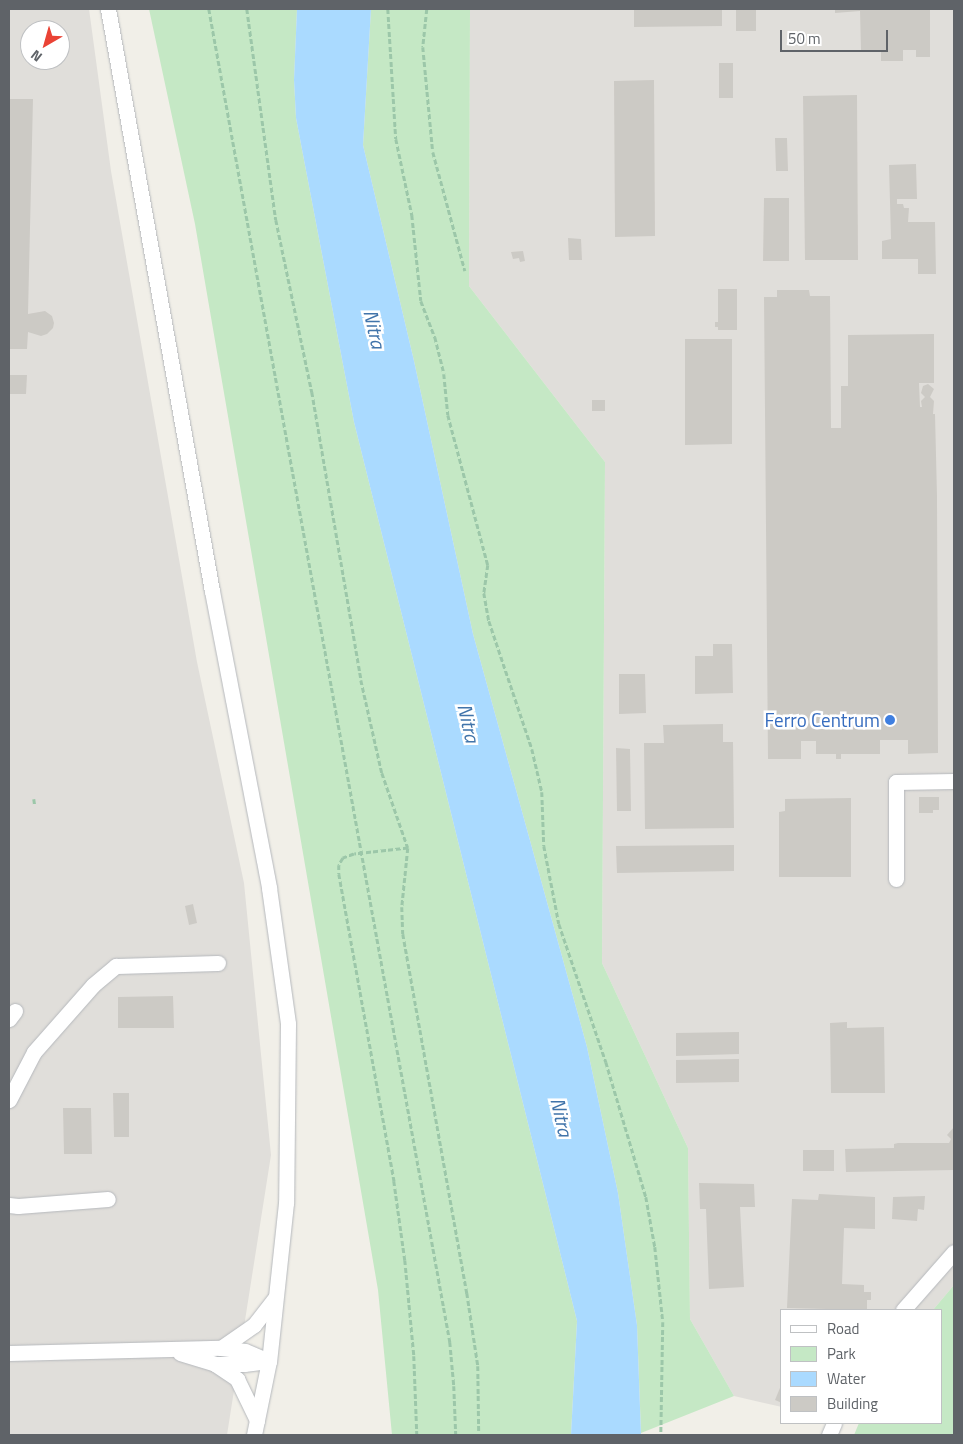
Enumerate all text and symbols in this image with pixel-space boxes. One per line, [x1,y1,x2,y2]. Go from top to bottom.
north arrow [20,20,70,70]
scale bar [783,20,890,52]
text: 50 m [788,27,821,50]
text: N [26,45,46,68]
water label: Nitra [359,307,391,351]
water label: Nitra [453,701,485,745]
place label: Ferro Centrum [764,709,880,731]
marker: Ferro Centrum [884,714,896,726]
water label: Nitra [546,1095,578,1139]
legend [780,1309,943,1424]
text: Road [827,1317,859,1340]
text: Park [827,1342,856,1365]
text: Water [827,1367,866,1390]
text: Building [827,1392,878,1415]

